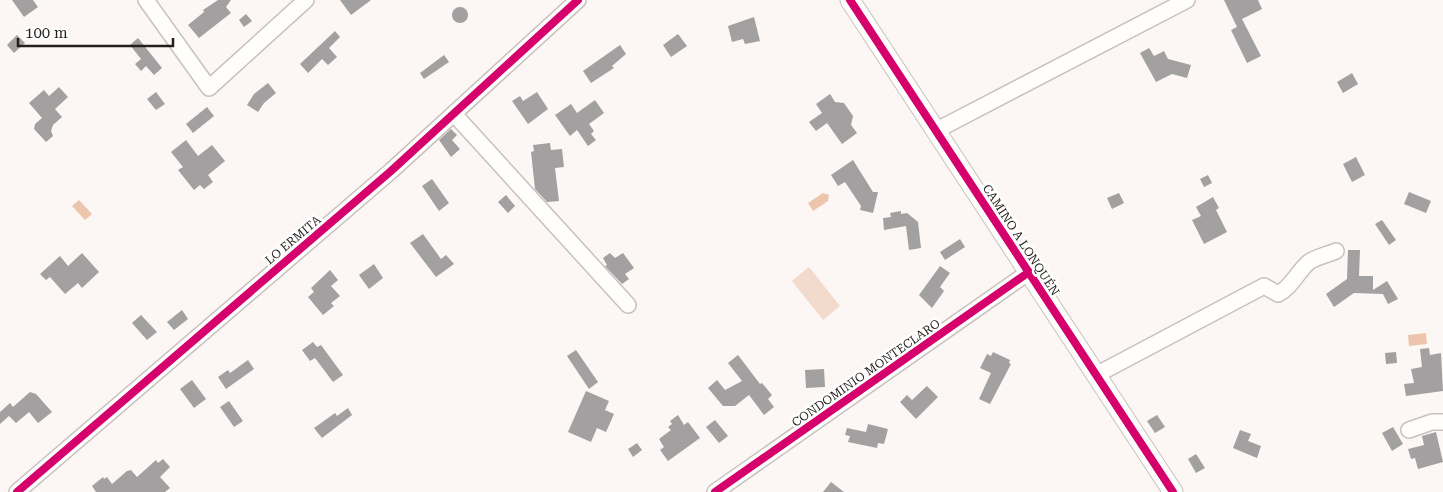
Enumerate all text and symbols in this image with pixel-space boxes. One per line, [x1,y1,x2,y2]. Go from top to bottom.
scale bar [18,15,172,47]
text: 100 m [25,24,68,42]
street label: CAMINO A LONQUÉN [980,182,1062,298]
street label: LO ERMITA [262,212,324,267]
street label: CONDOMINIO MONTECLARO [789,316,943,430]

